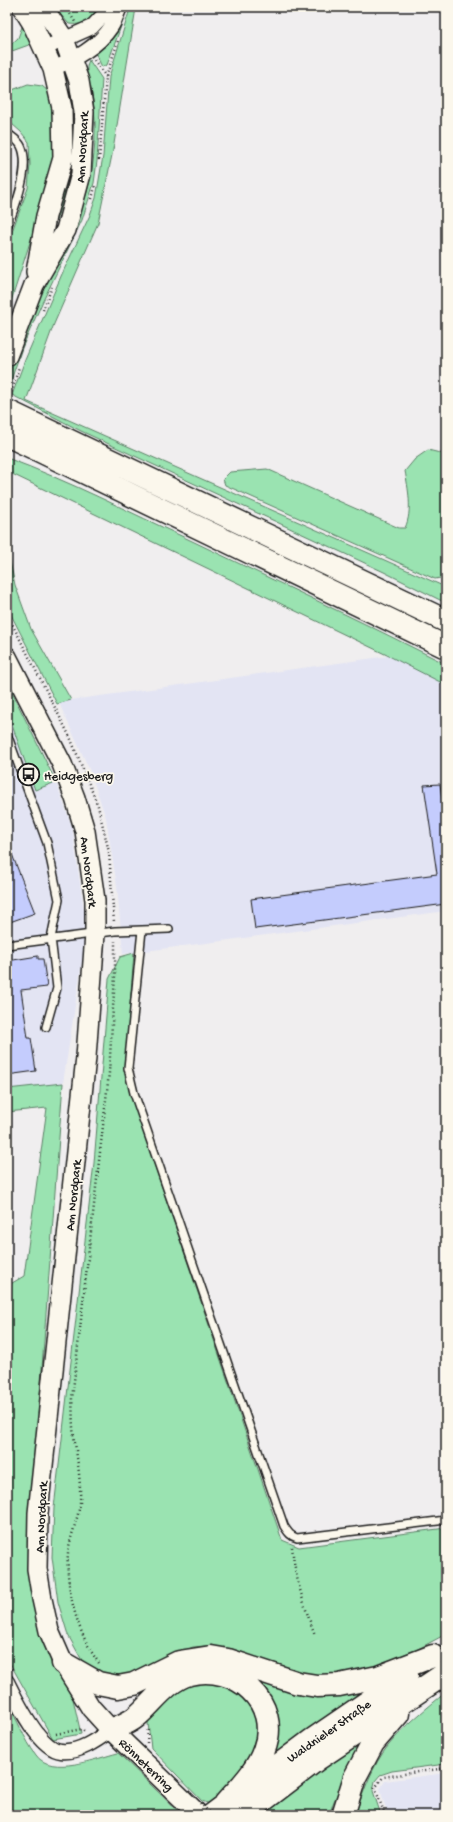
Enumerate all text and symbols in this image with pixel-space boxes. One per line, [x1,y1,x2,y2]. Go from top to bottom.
street label: Am Nordpark [74,110,93,183]
bus stop icon: Heidgesberg [16,762,42,788]
place label: Heidgesberg [44,770,113,785]
street label: Am Nordpark [76,836,99,910]
street label: Am Nordpark [63,1158,86,1232]
street label: Am Nordpark [33,1480,52,1553]
street label: Waldnieler Straße [284,1697,375,1767]
street label: Rönneterring [115,1736,176,1796]

